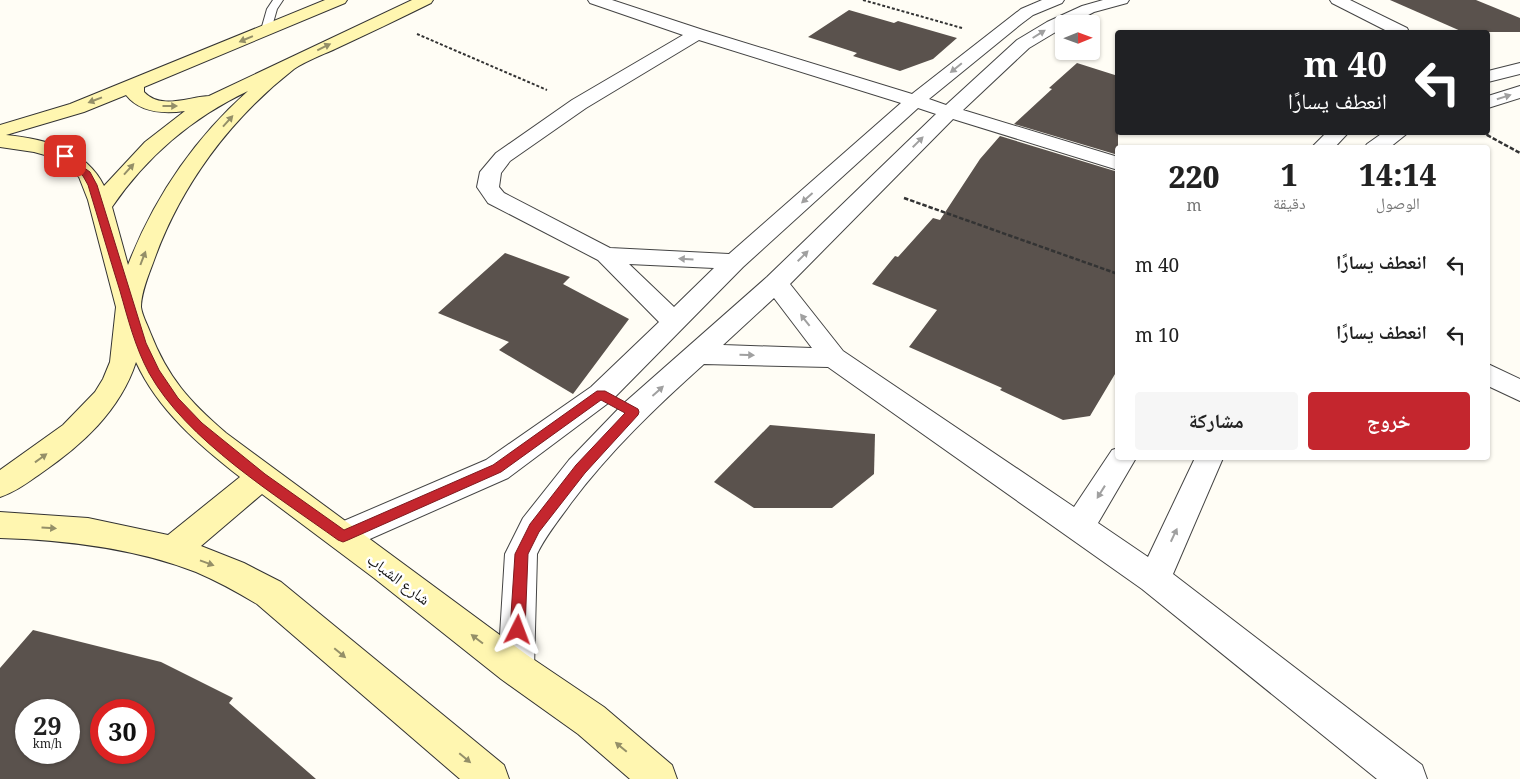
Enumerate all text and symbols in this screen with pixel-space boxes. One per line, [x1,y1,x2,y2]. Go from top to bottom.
north arrow [1055,15,1100,60]
map controls [1055,15,1100,60]
one-way arrow [1033,29,1046,39]
one-way arrow [239,35,253,43]
text: 40 m [1304,40,1387,87]
one-way arrow [317,42,331,50]
icon: left [1405,50,1470,115]
one-way arrow [950,62,963,73]
text: انعطف يسارًا [1288,85,1387,115]
one-way arrow [1496,92,1511,100]
one-way arrow [88,97,102,105]
one-way arrow [162,102,178,110]
one-way arrow [223,114,234,127]
pin [44,135,86,177]
one-way arrow [912,136,924,148]
icon: arrive [51,142,79,170]
text: 1 [1281,154,1298,195]
text: 14:14 [1359,154,1436,195]
text: 220 [1169,156,1220,197]
one-way arrow [123,163,135,175]
one-way arrow [801,192,814,203]
text: دقيقة [1273,192,1306,214]
text: الوصول [1376,192,1420,214]
text: m [1186,194,1202,216]
text: انعطف يسارًا [1336,249,1427,275]
one-way arrow [140,250,147,265]
one-way arrow [796,250,808,262]
icon: left [1442,251,1470,279]
text: 40 m [1135,252,1179,278]
one-way arrow [678,255,694,263]
one-way arrow [799,314,810,327]
text: انعطف يسارًا [1336,319,1427,345]
icon: left [1442,321,1470,349]
text: 10 m [1135,322,1179,348]
one-way arrow [740,352,756,360]
one-way arrow [651,385,664,396]
button: مشاركة [1135,392,1298,450]
button: خروج [1308,392,1470,450]
one-way arrow [34,453,47,464]
one-way arrow [1096,485,1105,499]
one-way arrow [41,524,57,532]
one-way arrow [1170,528,1178,542]
street label: شارع الشباب [363,548,435,610]
one-way arrow [199,560,214,567]
position arrow [491,603,543,655]
one-way arrow [470,634,484,644]
one-way arrow [334,648,347,659]
speed limit sign: 30 [90,699,155,764]
text: 29 [33,708,62,742]
text: km/h [33,735,62,752]
one-way arrow [615,742,627,753]
one-way arrow [458,752,471,763]

